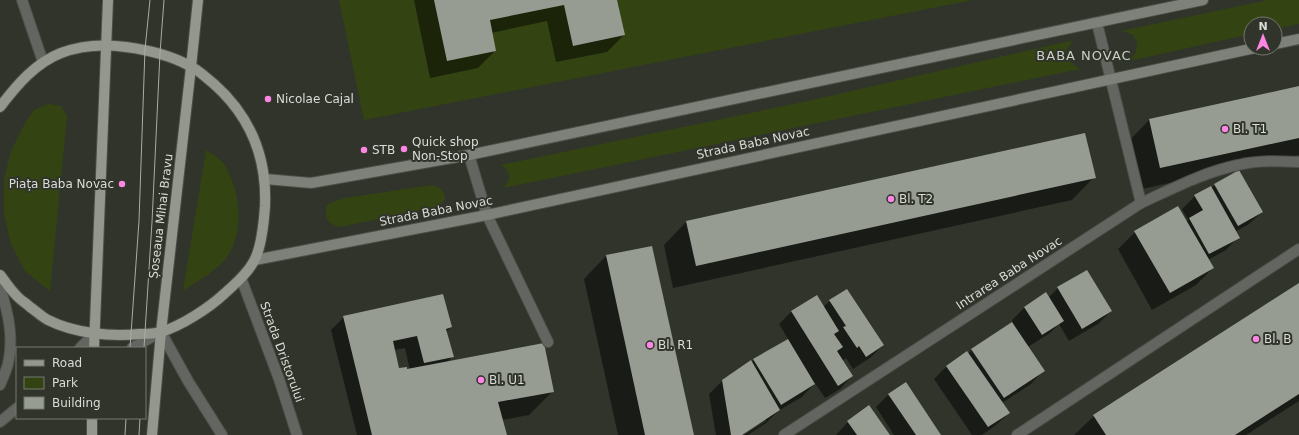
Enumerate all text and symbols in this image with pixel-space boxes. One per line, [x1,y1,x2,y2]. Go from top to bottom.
north arrow [1243,16,1283,56]
text: N [1258,20,1268,33]
district label: BABA NOVAC [1036,48,1132,63]
place label: Nicolae Cajal [276,92,354,106]
marker: Nicolae Cajal [263,94,273,104]
place label: Bl. T1 [1233,122,1267,136]
street label: Strada Baba Novac [695,124,811,162]
marker: Bl. T1 [1220,124,1230,134]
place label: Quick shop Non-Stop [412,135,479,163]
place label: STB [372,143,395,157]
marker: Quick shop Non-Stop [399,144,409,154]
marker: STB [359,145,369,155]
street label: Șoseaua Mihai Bravu [146,153,176,279]
place label: Piața Baba Novac [9,177,114,191]
marker: Piața Baba Novac [117,179,127,189]
place label: Bl. T2 [899,192,933,206]
street label: Strada Baba Novac [378,193,494,229]
marker: Bl. T2 [886,194,896,204]
street label: Intrarea Baba Novac [954,234,1064,312]
street label: Strada Dristorului [257,300,307,404]
place label: Bl. B [1264,332,1291,346]
marker: Bl. B [1251,334,1261,344]
place label: Bl. R1 [658,338,693,352]
marker: Bl. R1 [645,340,655,350]
legend [16,347,146,419]
text: Road [52,356,82,370]
place label: Bl. U1 [489,373,525,387]
marker: Bl. U1 [476,375,486,385]
text: Park [52,376,78,390]
text: Building [52,396,101,410]

